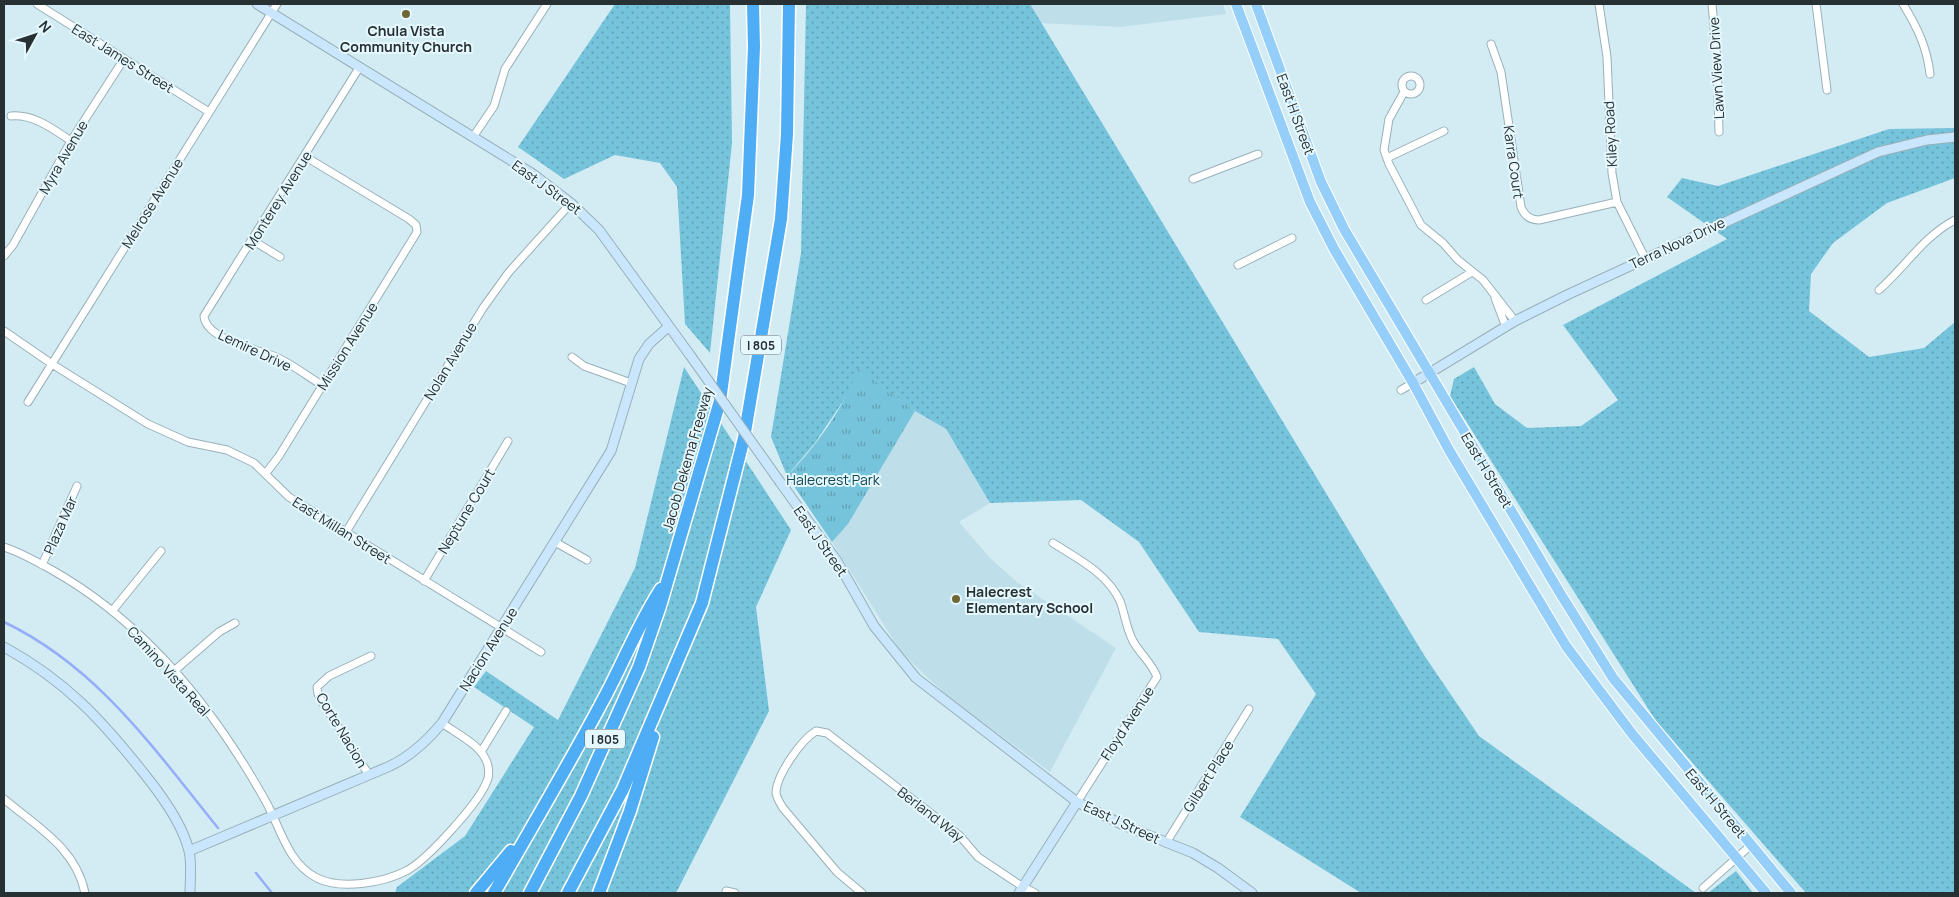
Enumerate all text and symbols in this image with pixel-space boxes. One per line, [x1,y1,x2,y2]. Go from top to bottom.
marker: Chula Vista Community Church [400,8,412,20]
north arrow [10,10,60,60]
text: N [35,16,56,36]
street label: Lawn View Drive [1704,17,1728,119]
street label: East James Street [68,19,178,97]
place label: Chula Vista Community Church [340,21,472,56]
street label: East H Street [1273,71,1320,158]
street label: Kiley Road [1599,100,1621,168]
street label: Myra Avenue [34,117,92,197]
street label: Karra Court [1499,124,1529,200]
street label: Monterey Avenue [240,147,316,253]
street label: Melrose Avenue [117,154,187,252]
street label: East J Street [508,155,586,219]
street label: Terra Nova Drive [1626,213,1728,273]
street label: Mission Avenue [312,298,382,394]
street label: Nolan Avenue [419,318,481,404]
street label: Lemire Drive [215,325,295,375]
road number: I 805 [741,336,781,354]
street label: Jacob Dekema Freeway [657,384,717,533]
street label: East H Street [1457,429,1517,512]
street label: Neptune Court [433,465,499,557]
park label: Halecrest Park [786,470,881,489]
street label: East Millan Street [289,492,395,568]
street label: Plaza Mar [39,493,81,557]
street label: East J Street [790,502,853,580]
place label: Halecrest Elementary School [966,582,1093,617]
marker: Halecrest Elementary School [950,593,962,605]
street label: Nacion Avenue [455,603,521,695]
street label: Camino Vista Real [123,622,215,720]
street label: Floyd Avenue [1096,682,1158,764]
street label: Corte Nacion [312,689,372,771]
road number: I 805 [585,730,625,749]
street label: Gilbert Place [1178,736,1238,816]
street label: East H Street [1681,764,1751,842]
street label: Berland Way [894,782,969,846]
street label: East J Street [1081,796,1163,848]

